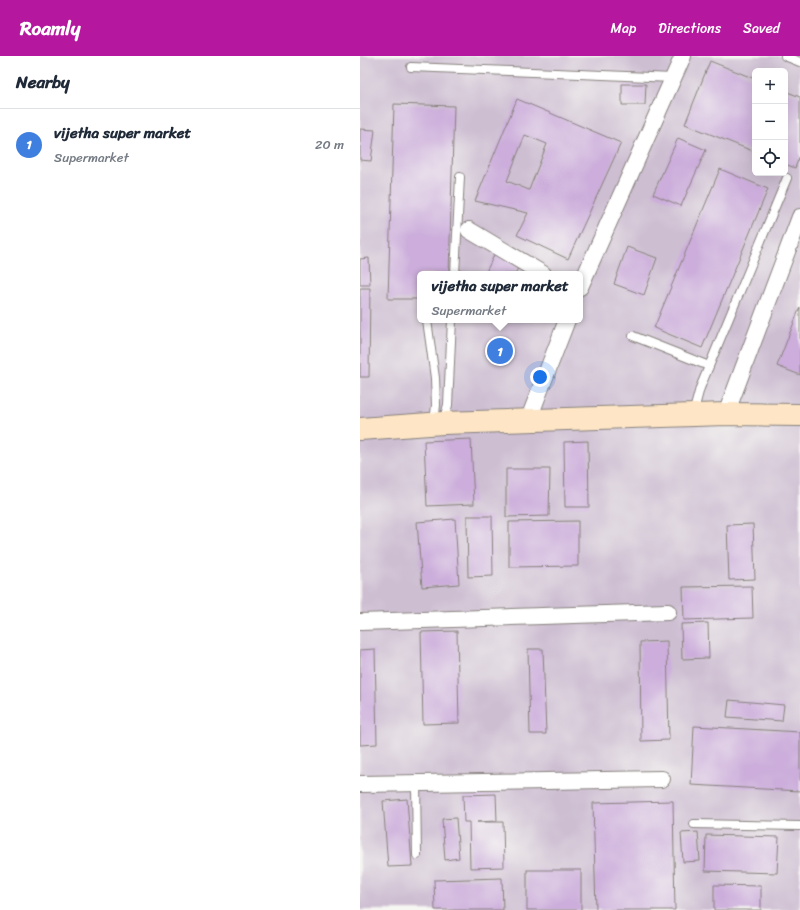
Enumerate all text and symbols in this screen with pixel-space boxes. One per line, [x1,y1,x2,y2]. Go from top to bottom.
text: Roamly [20,12,80,45]
text: Map [610,16,636,41]
text: Directions [658,16,721,41]
text: Saved [743,16,780,41]
text: Nearby [16,67,70,97]
map controls [752,68,788,176]
button: + [752,68,788,104]
button: − [752,104,788,140]
text: vijetha super market [54,120,191,146]
text: 1 [26,133,32,156]
text: 20 m [315,133,344,156]
button: locate [752,140,788,176]
text: Supermarket [54,146,129,169]
popup [417,271,583,323]
text: vijetha super market [431,273,569,299]
text: Supermarket [431,299,506,322]
pin: 1 [487,336,513,366]
your location [530,367,550,387]

